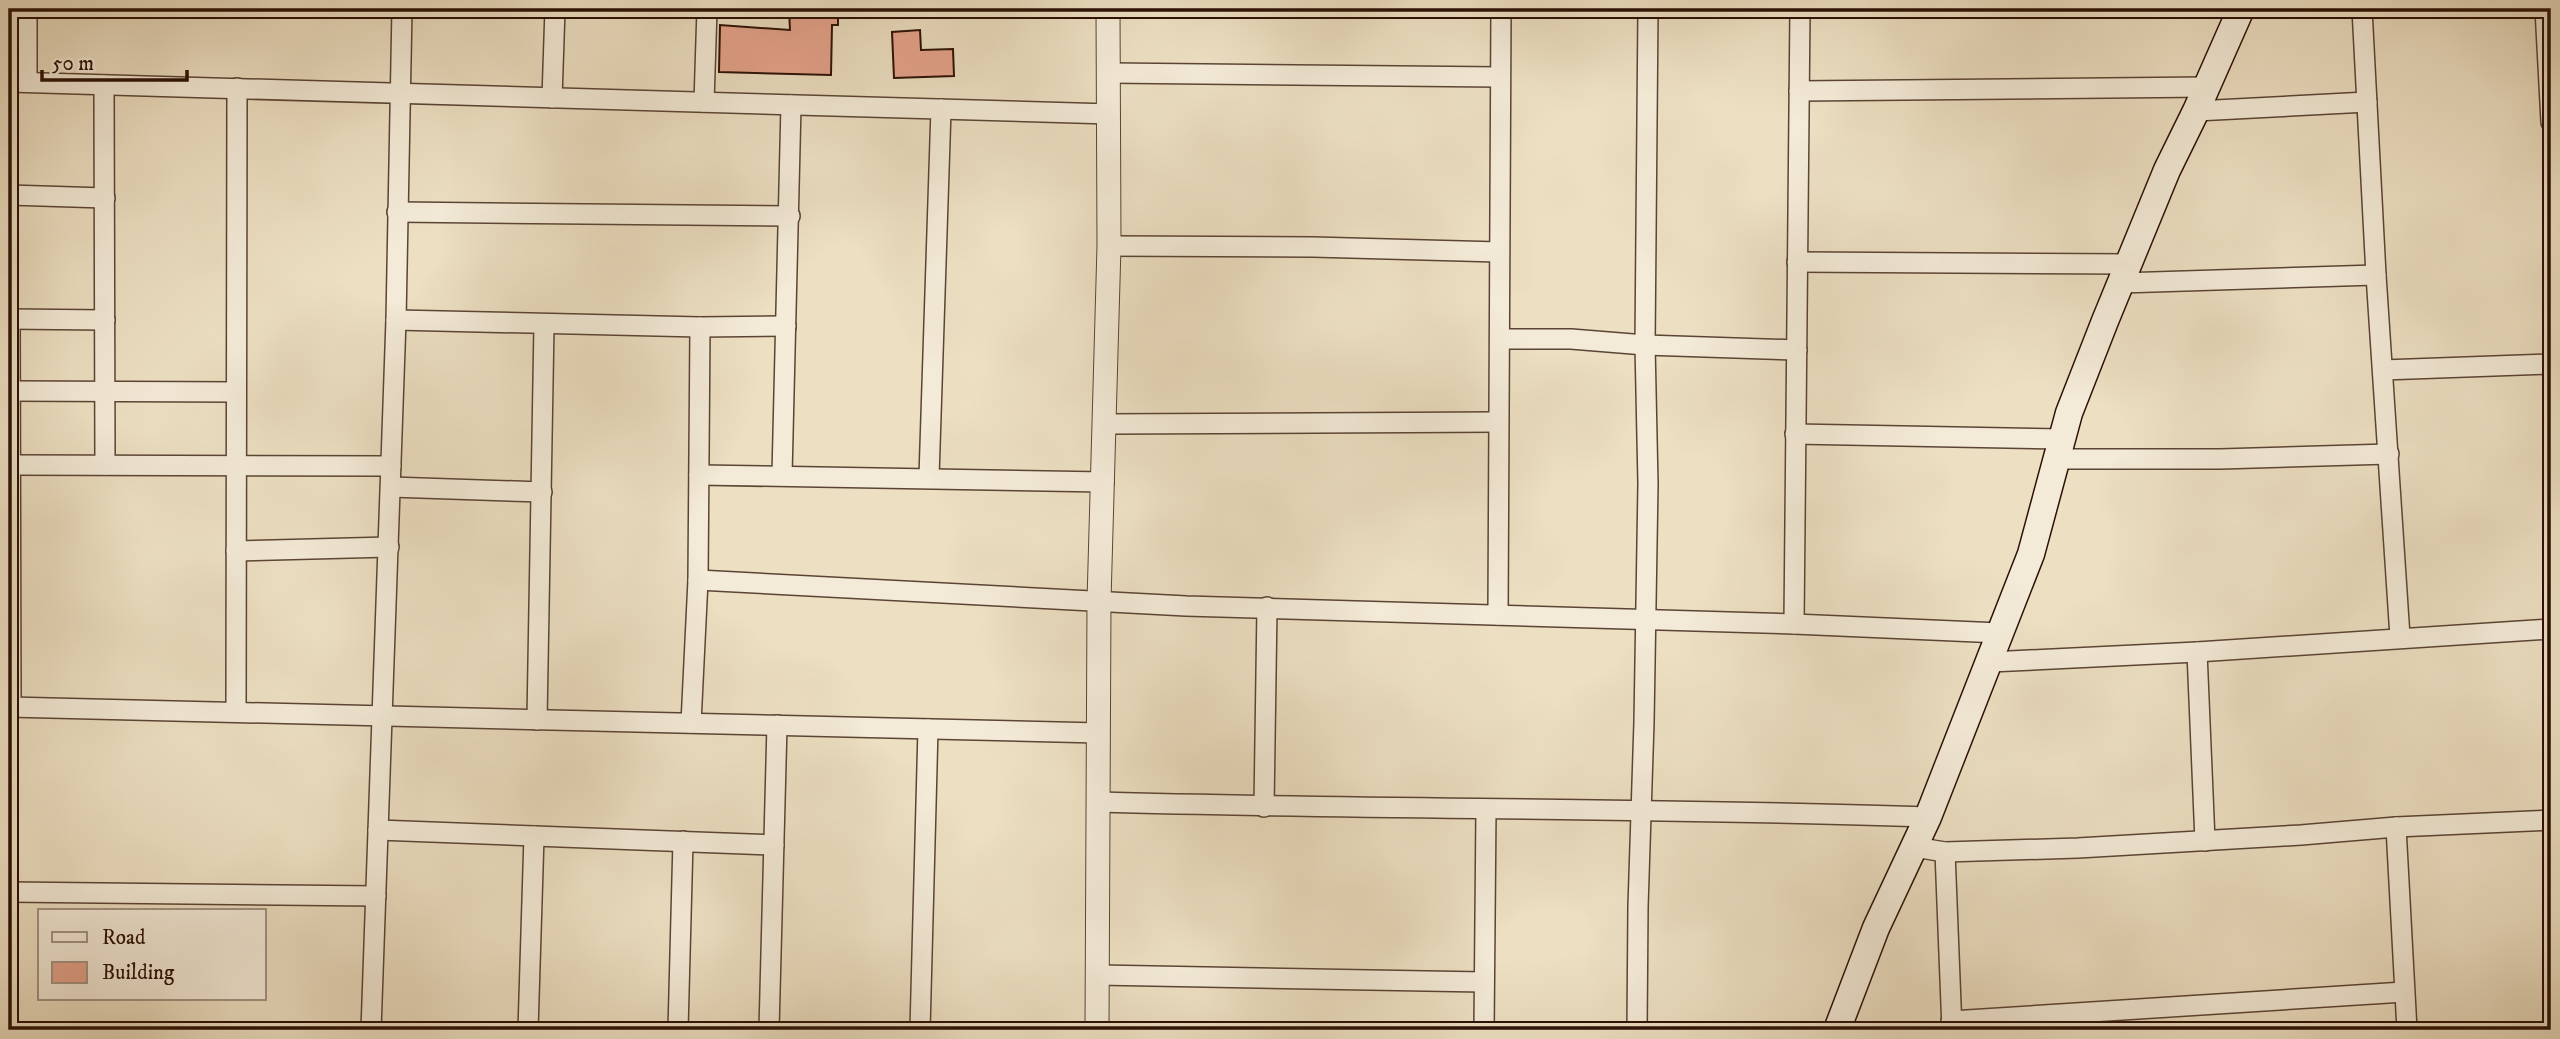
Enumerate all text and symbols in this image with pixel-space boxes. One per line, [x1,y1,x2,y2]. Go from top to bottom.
scale bar [42,38,187,82]
text: 50 m [52,51,94,77]
legend [38,909,266,1000]
text: Road [102,925,146,951]
text: Building [102,960,175,986]

